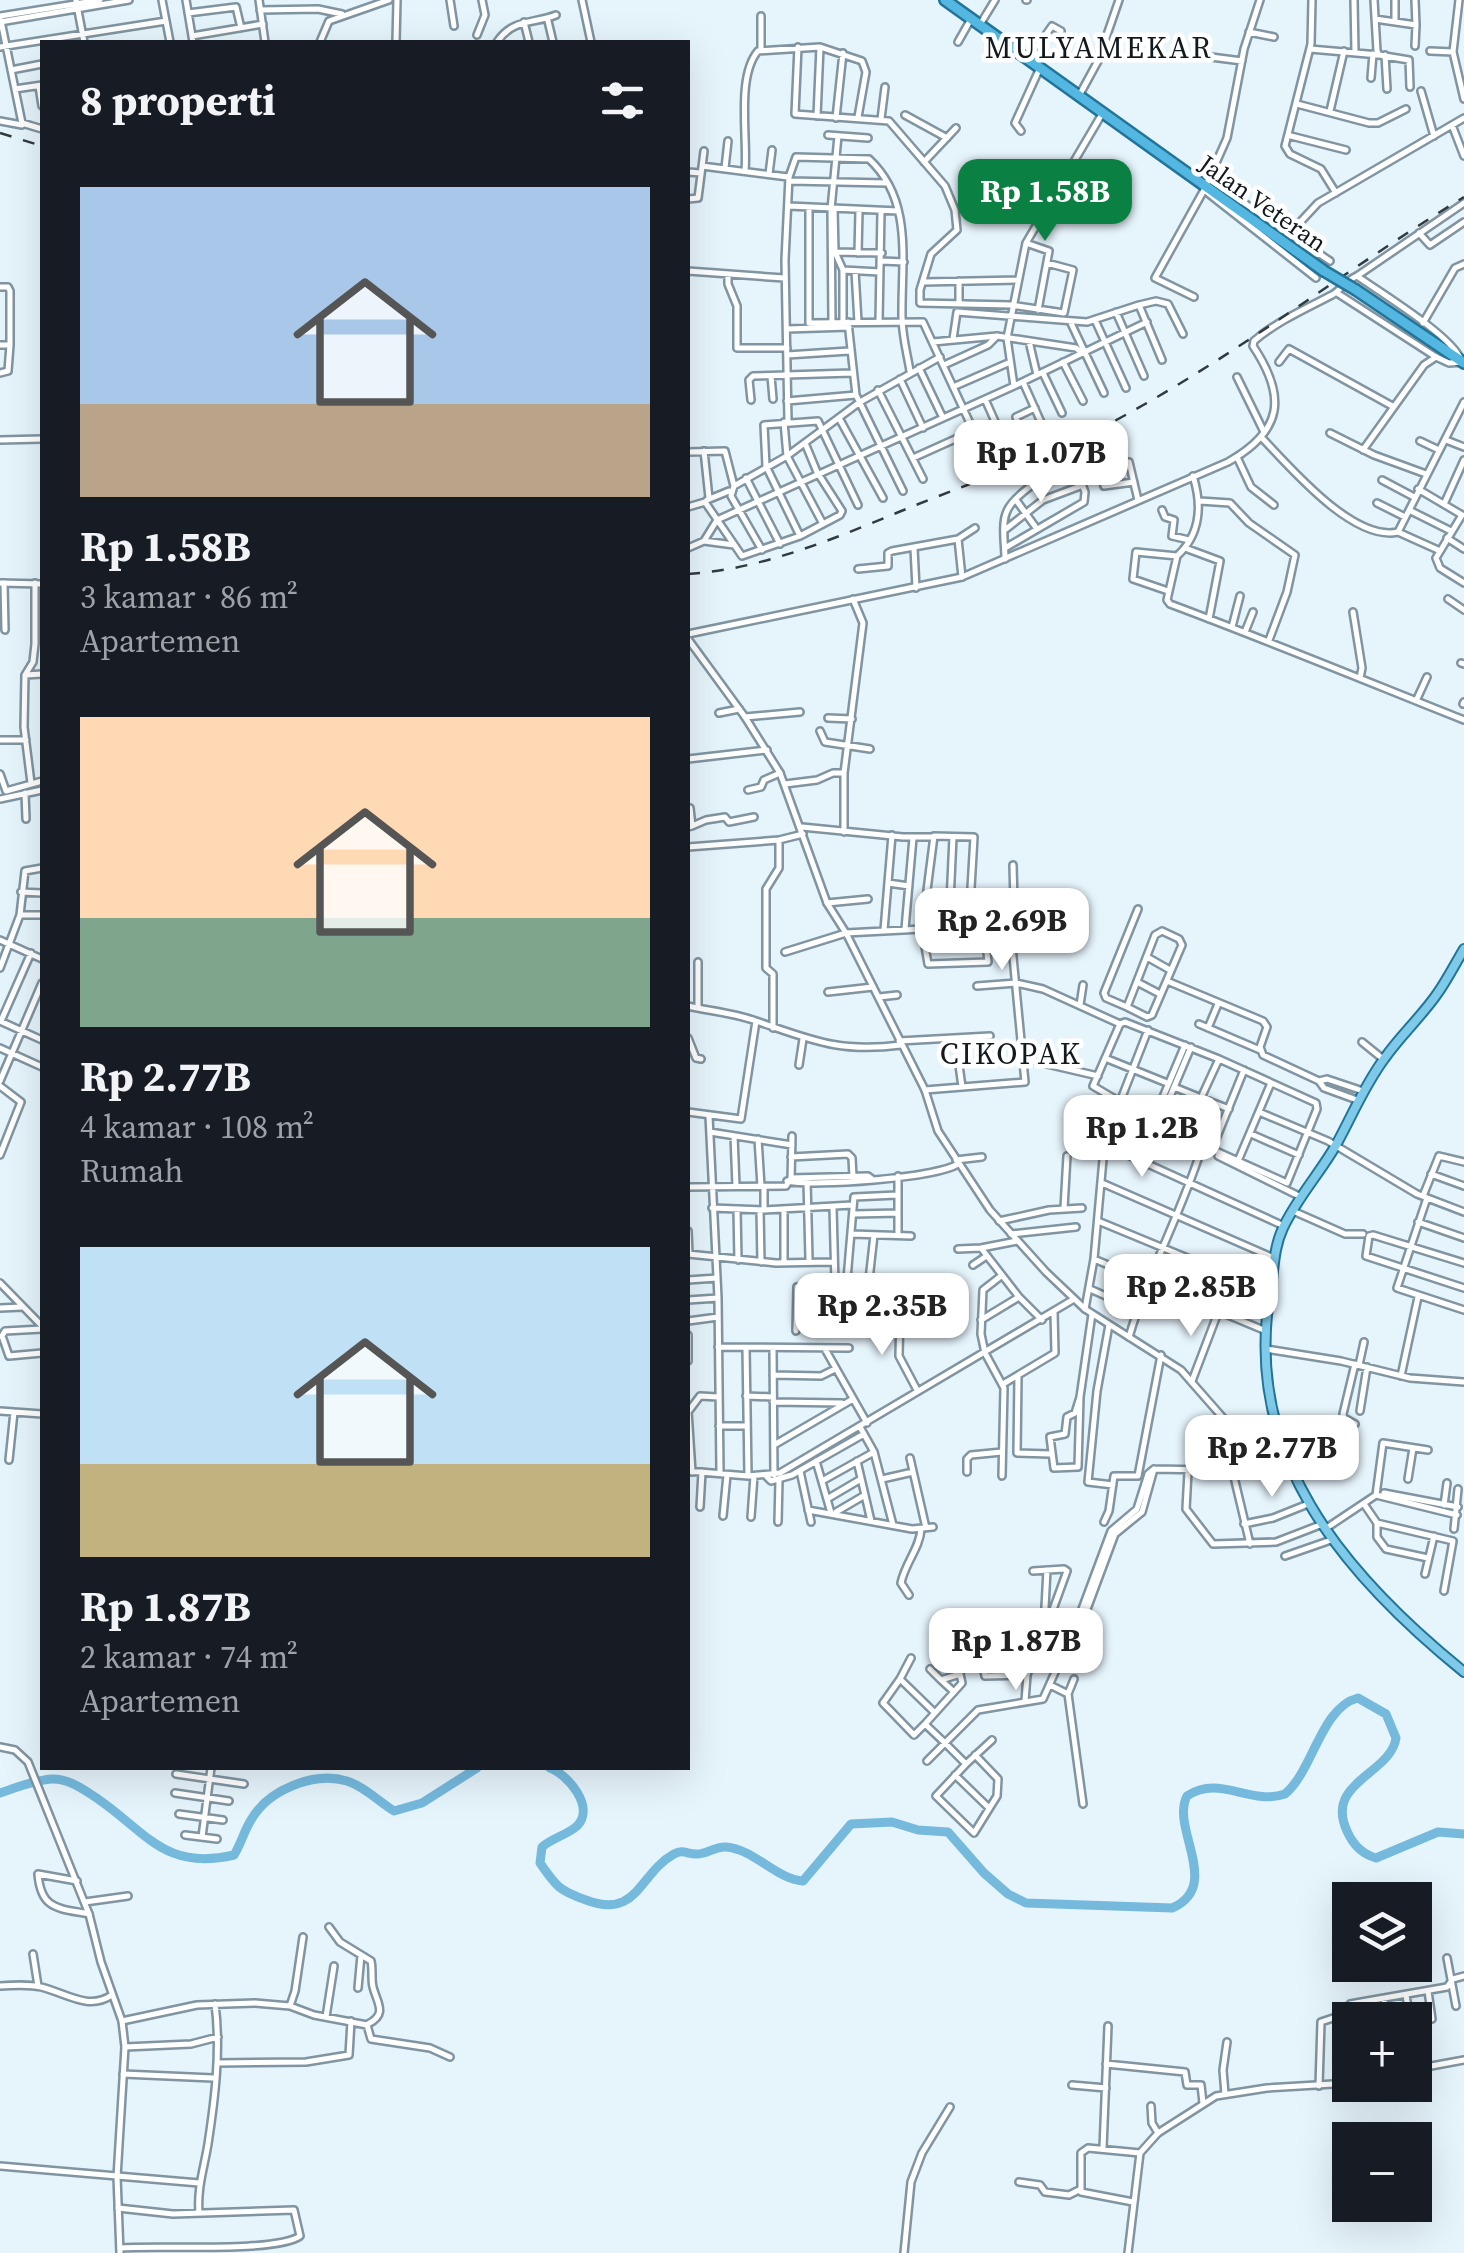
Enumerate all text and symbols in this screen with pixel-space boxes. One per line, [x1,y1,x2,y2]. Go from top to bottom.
district label: MULYAMEKAR [985,27,1213,68]
text: 8 properti [80,71,275,129]
icon: filters [595,73,650,128]
street label: Jalan Veteran [1192,146,1333,259]
pin: Rp 1.58B [942,159,1148,244]
text: Rp 1.58B [980,169,1110,213]
icon: home [275,252,455,432]
pin: Rp 1.07B [938,420,1144,505]
text: Rp 1.07B [976,430,1106,474]
text: Rp 1.58B [80,517,251,575]
text: 3 kamar · 86 m² [80,575,298,619]
text: Apartemen [80,619,240,663]
icon: home [275,782,455,962]
pin: Rp 2.69B [899,888,1105,973]
text: Rp 2.69B [937,898,1067,942]
district label: CIKOPAK [940,1033,1082,1074]
text: Rp 2.77B [80,1047,251,1105]
pin: Rp 1.2B [1050,1095,1234,1180]
text: 4 kamar · 108 m² [80,1105,314,1149]
text: Rp 1.2B [1086,1105,1198,1149]
text: Rumah [80,1149,184,1193]
pin: Rp 2.85B [1088,1254,1294,1339]
text: Rp 2.85B [1126,1264,1256,1308]
pin: Rp 2.35B [779,1273,985,1358]
text: Rp 2.35B [817,1283,947,1327]
icon: home [275,1312,455,1492]
pin: Rp 2.77B [1169,1415,1375,1500]
text: Rp 2.77B [1207,1425,1337,1469]
text: Rp 1.87B [80,1577,251,1635]
pin: Rp 1.87B [913,1608,1119,1693]
text: Rp 1.87B [951,1618,1081,1662]
text: 2 kamar · 74 m² [80,1635,298,1679]
text: Apartemen [80,1679,240,1723]
map controls [1332,1882,1432,2222]
button: layers [1332,1882,1432,1982]
button: + [1332,2002,1432,2102]
button: − [1332,2122,1432,2222]

